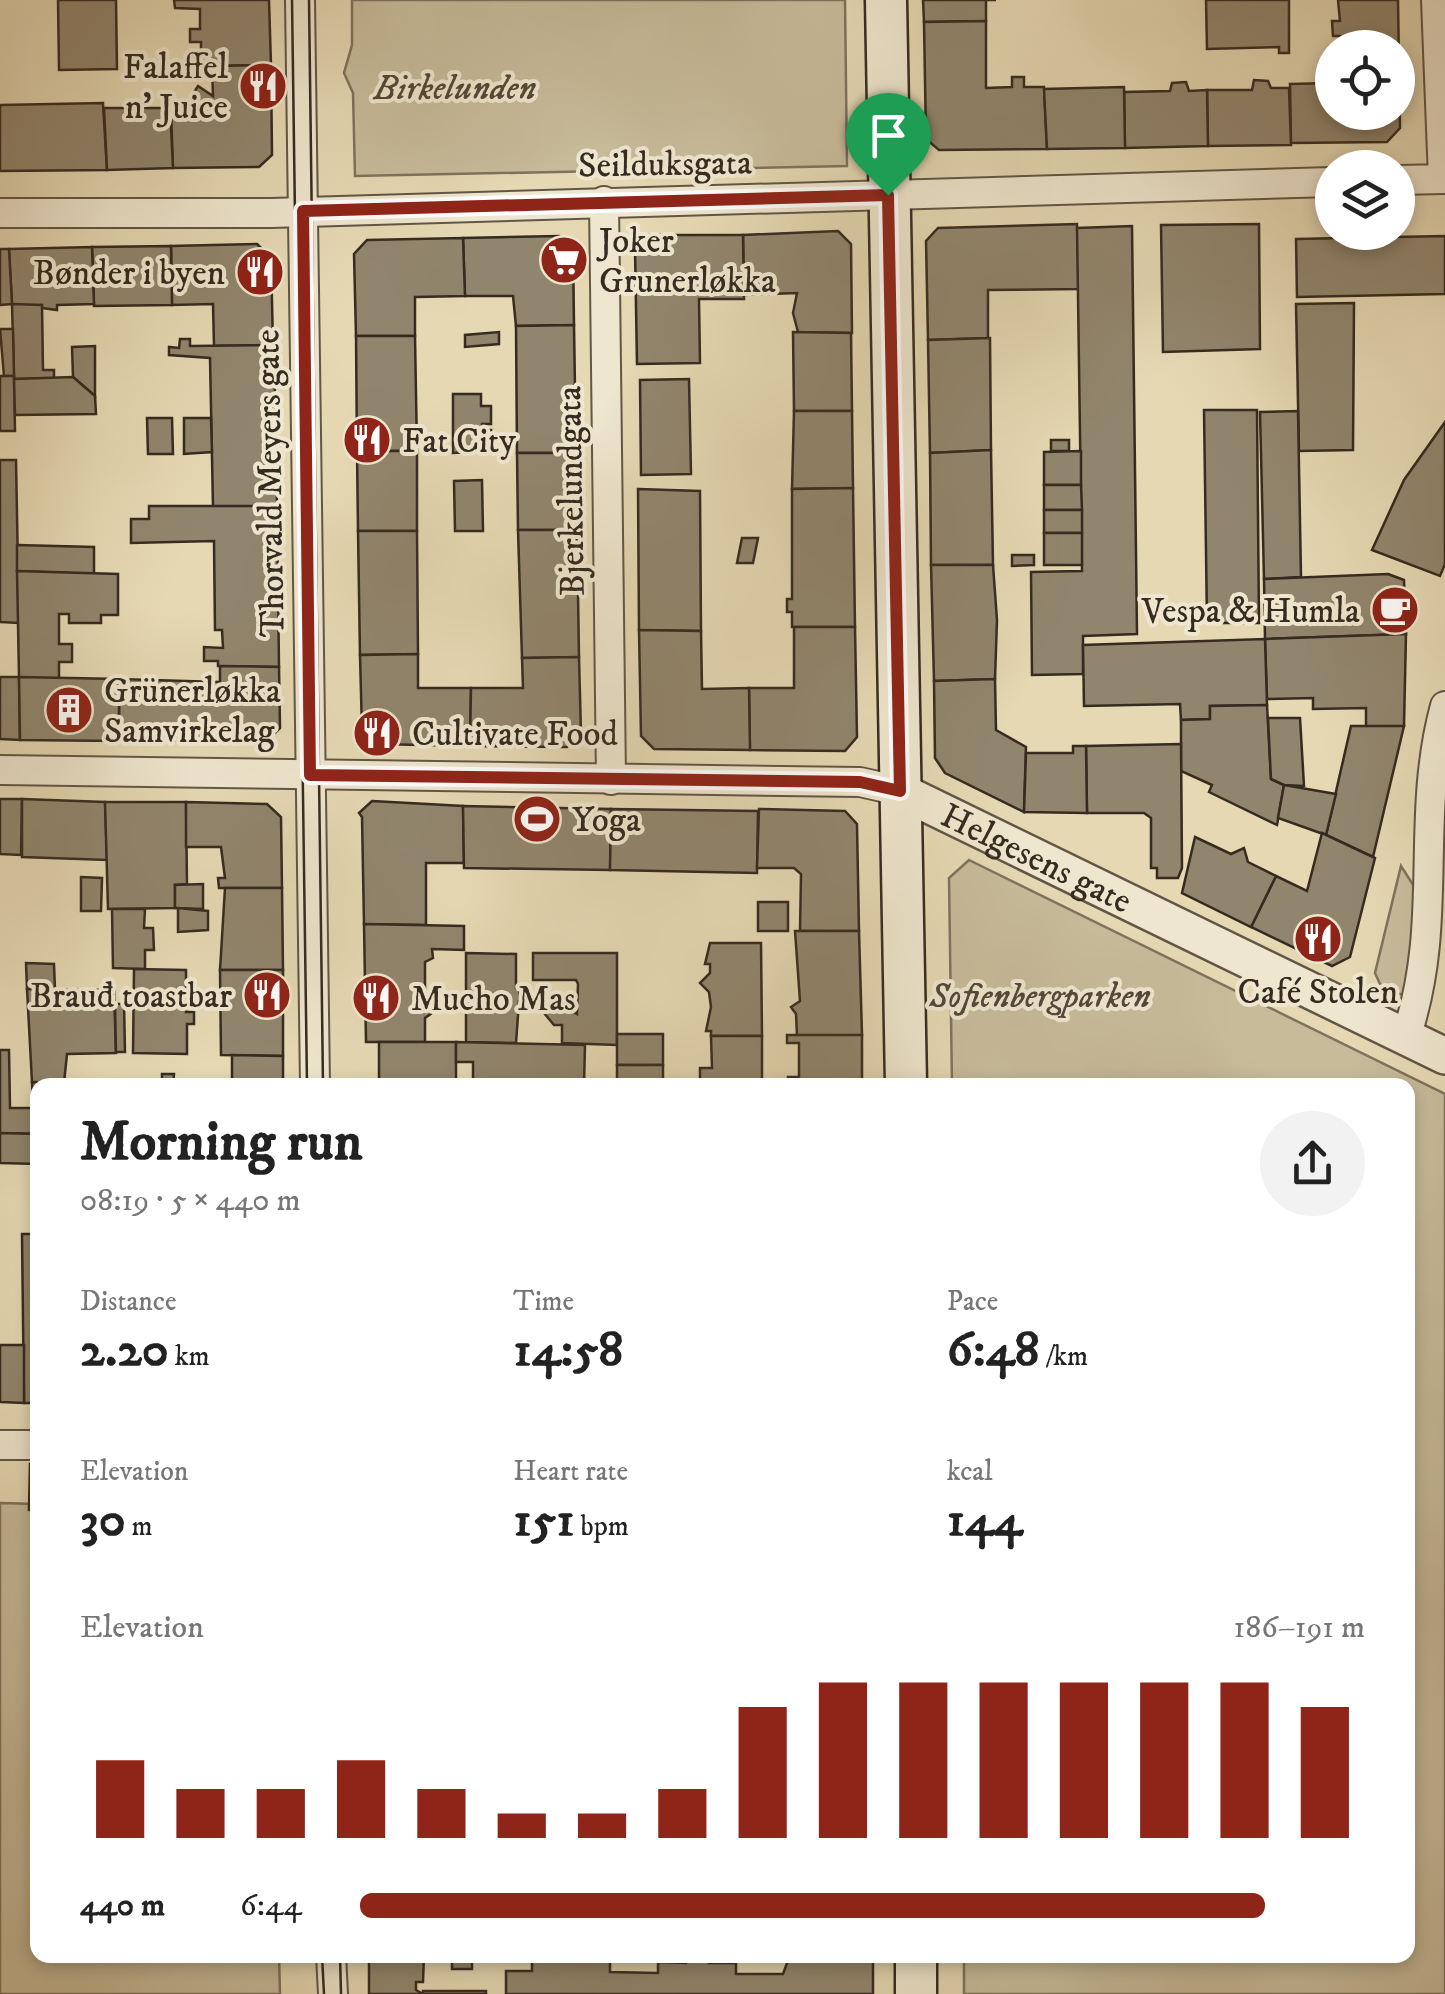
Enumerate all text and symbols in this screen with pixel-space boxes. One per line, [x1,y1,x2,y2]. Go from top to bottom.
map controls [1315,30,1415,250]
button: locate [1315,30,1415,130]
place label: Falaffel n' Juice [123,46,228,130]
restaurant icon: Falaffel n' Juice [237,60,289,112]
park label: Birkelunden [373,67,536,111]
pin [846,93,931,196]
icon: arrive [861,108,916,163]
street label: Seilduksgata [578,141,752,189]
button: layers [1315,150,1415,250]
place label: Joker Grunerløkka [596,220,776,304]
supermarket icon: Joker Grunerløkka [538,234,590,286]
restaurant icon: Bønder i byen [234,246,286,298]
place label: Bønder i byen [33,252,225,296]
street label: Thorvald Meyers gate [246,329,296,637]
street label: Bjerkelundgata [548,385,596,597]
restaurant icon: Fat City [341,414,393,466]
place label: Fat City [402,420,516,464]
cafe icon: Vespa & Humla [1369,584,1421,636]
place label: Vespa & Humla [1141,590,1360,634]
place label: Grünerløkka Samvirkelag [104,670,281,754]
building icon: Grünerløkka Samvirkelag [43,684,95,736]
restaurant icon: Cultivate Food [351,707,403,759]
place label: Cultivate Food [412,713,619,757]
sports icon: Yoga [511,793,563,845]
street label: Helgesens gate [933,794,1138,924]
place label: Yoga [572,799,641,843]
restaurant icon: Café Stolen [1292,913,1344,965]
restaurant icon: Brauđ toastbar [241,969,293,1021]
place label: Café Stolen [1238,971,1398,1015]
restaurant icon: Mucho Mas [350,972,402,1024]
place label: Brauđ toastbar [30,975,232,1019]
park label: Sofienbergparken [928,975,1151,1019]
place label: Mucho Mas [411,978,576,1022]
text: Morning run [80,1109,362,1178]
button: share [1260,1111,1365,1216]
text: 08:19 · 5 × 440 m [80,1181,300,1221]
text: Distance [80,1284,176,1319]
text: Time [513,1284,574,1319]
text: Pace [947,1284,998,1319]
text: 2.20 [80,1319,169,1382]
text: 14:58 [513,1319,623,1382]
text: 6:48 [947,1319,1040,1382]
text: km [169,1339,210,1374]
text: /km [1040,1339,1088,1374]
text: Elevation [80,1454,188,1489]
text: Heart rate [513,1454,628,1489]
text: kcal [947,1454,993,1489]
text: 30 [80,1489,126,1552]
text: 151 [513,1489,575,1552]
text: 144 [947,1489,1023,1552]
text: m [126,1509,153,1544]
text: bpm [575,1509,629,1544]
text: Elevation [80,1608,204,1648]
text: 186–191 m [1234,1608,1365,1648]
text: 440 m [80,1886,165,1926]
text: 6:44 [240,1886,302,1926]

